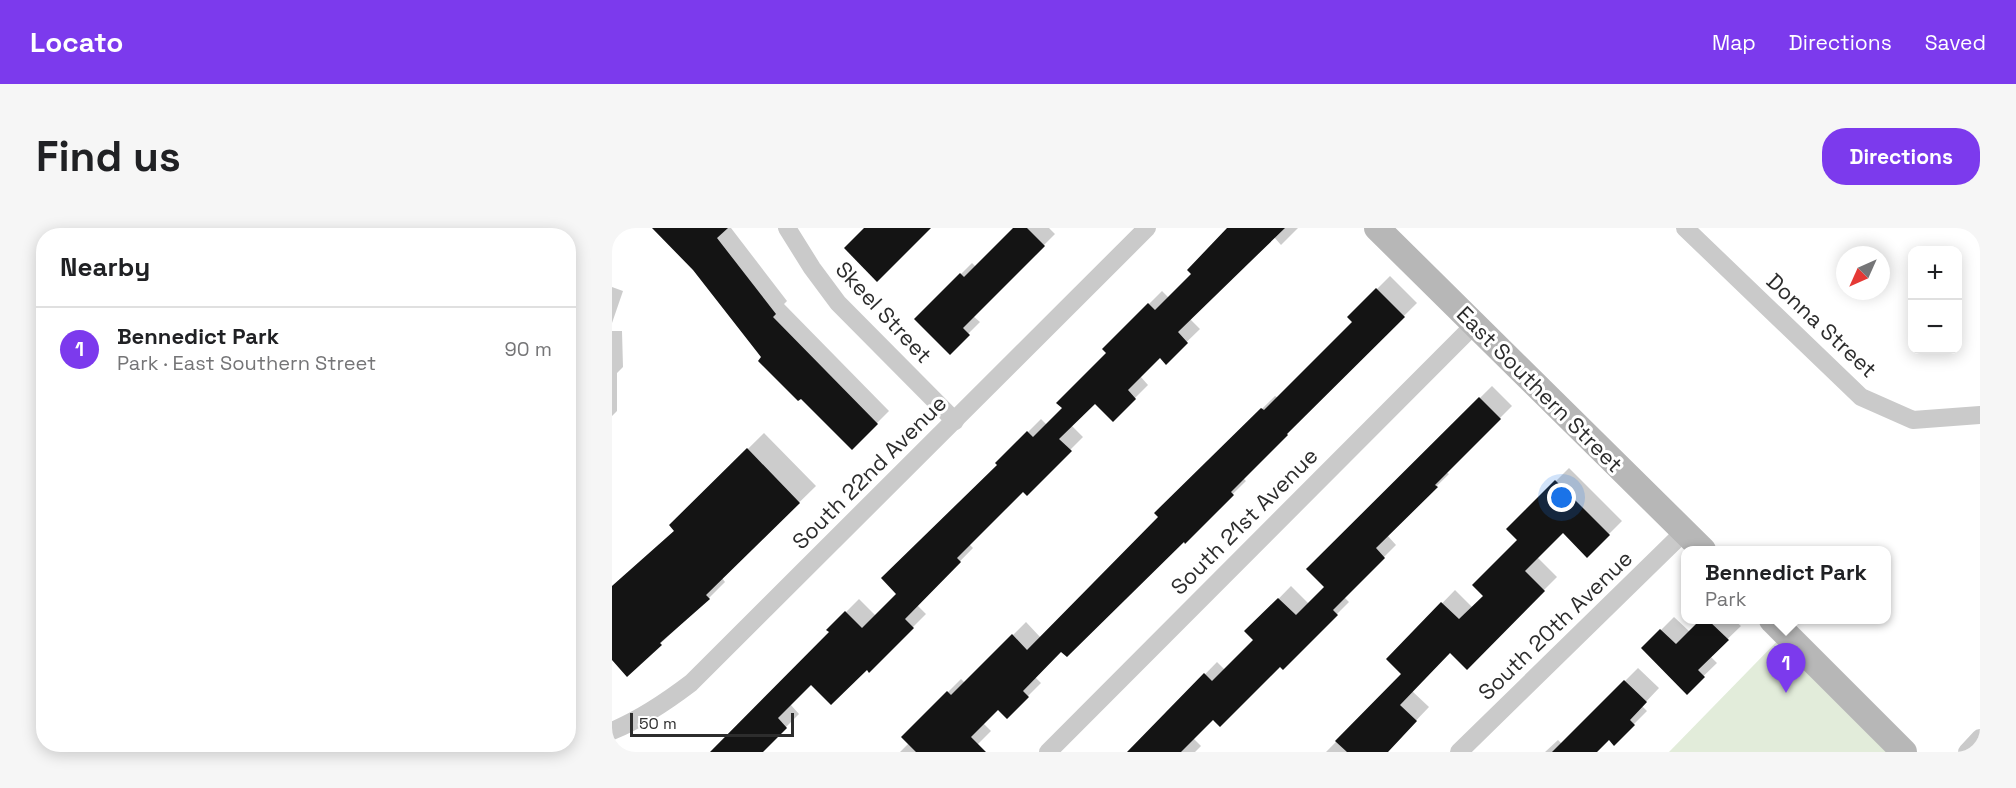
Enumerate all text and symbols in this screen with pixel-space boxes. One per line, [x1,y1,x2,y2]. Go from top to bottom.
text: Locato [30,24,123,60]
text: Map [1712,29,1756,56]
text: Directions [1789,29,1892,56]
text: Saved [1925,29,1986,56]
button: Directions [1822,128,1980,185]
text: Find us [36,130,181,183]
north arrow [1836,246,1890,300]
map controls [1908,246,1962,354]
button: + [1908,246,1962,300]
text: Nearby [60,250,150,284]
street label: Skeel Street [830,255,938,369]
street label: Donna Street [1761,267,1883,383]
street label: East Southern Street [1451,300,1629,478]
button: − [1908,300,1962,354]
text: Bennedict Park [117,322,279,350]
text: 1 [75,336,84,362]
text: 90 m [505,336,552,362]
text: Park · East Southern Street [117,350,376,376]
street label: South 22nd Avenue [786,389,952,555]
street label: South 21st Avenue [1165,442,1323,600]
your location [1547,483,1576,512]
street label: South 20th Avenue [1472,544,1638,706]
popup [1681,546,1891,624]
text: Bennedict Park [1705,558,1867,586]
text: Park [1705,586,1747,612]
pin: 1 [1766,644,1806,693]
scale bar [630,710,794,738]
text: 50 m [639,713,677,734]

